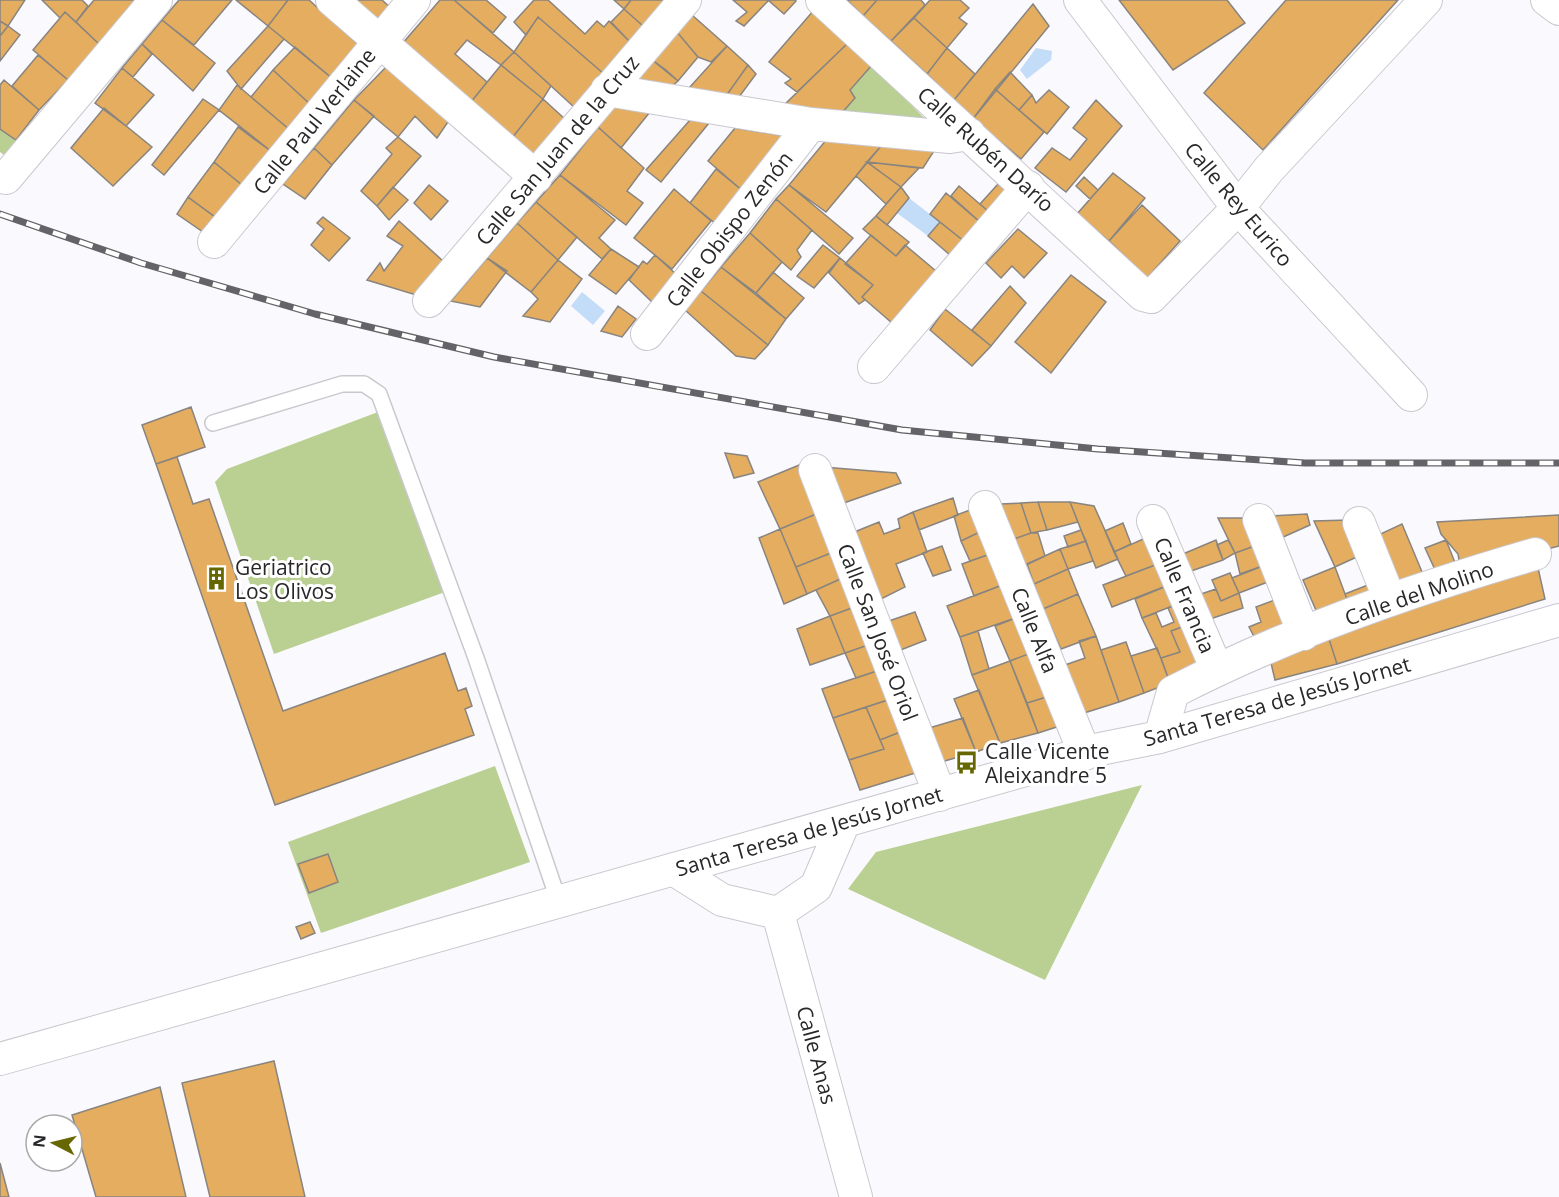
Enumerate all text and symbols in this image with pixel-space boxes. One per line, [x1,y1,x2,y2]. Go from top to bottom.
street label: Calle Paul Verlaine [246,42,382,200]
street label: Calle San Juan de la Cruz [469,49,645,251]
street label: Calle Rubén Darío [912,80,1060,218]
street label: Calle Rey Eurico [1179,136,1299,272]
street label: Calle Obispo Zenón [659,145,799,313]
street label: Calle Francia [1148,533,1222,657]
street label: Calle San José Oriol [831,539,925,725]
place label: Geriatrico Los Olivos [235,553,334,605]
street label: Calle del Molino [1341,554,1497,632]
building icon: Geriatrico Los Olivos [204,566,230,592]
street label: Calle Alfa [1005,583,1065,677]
street label: Santa Teresa de Jesús Jornet [1140,649,1414,753]
place label: Calle Vicente Aleixandre 5 [985,737,1110,789]
bus stop icon: Calle Vicente Aleixandre 5 [954,750,980,776]
street label: Santa Teresa de Jesús Jornet [672,779,946,883]
street label: Calle Anas [790,1003,844,1107]
north arrow [24,1113,84,1173]
text: N [27,1133,51,1149]

